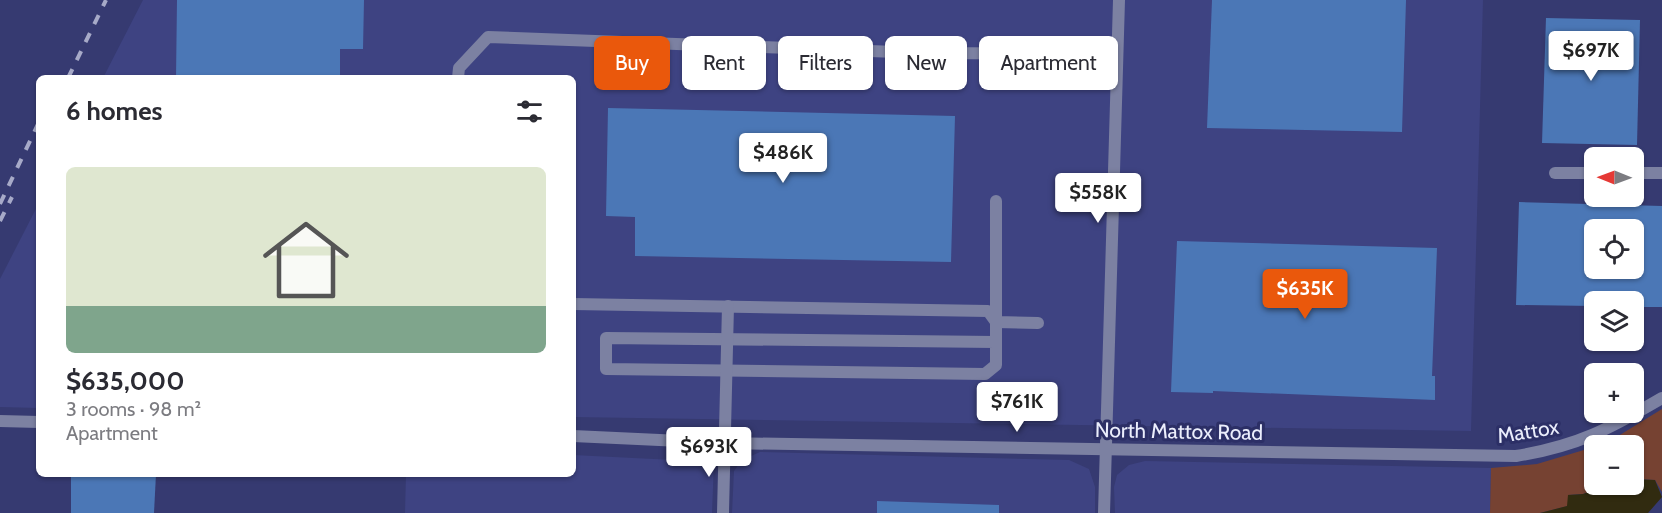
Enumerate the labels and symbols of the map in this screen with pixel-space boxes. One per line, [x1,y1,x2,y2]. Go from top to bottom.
pin: $697K [1549,31,1633,82]
pin: $486K [741,133,825,184]
north arrow [1584,147,1644,207]
pin: $558K [1056,173,1140,224]
pin: $635K [1263,269,1347,320]
pin: $761K [975,382,1059,433]
street label: Mattox [1495,414,1561,448]
street label: North Mattox Road [1095,417,1263,445]
pin: $693K [667,427,751,478]

